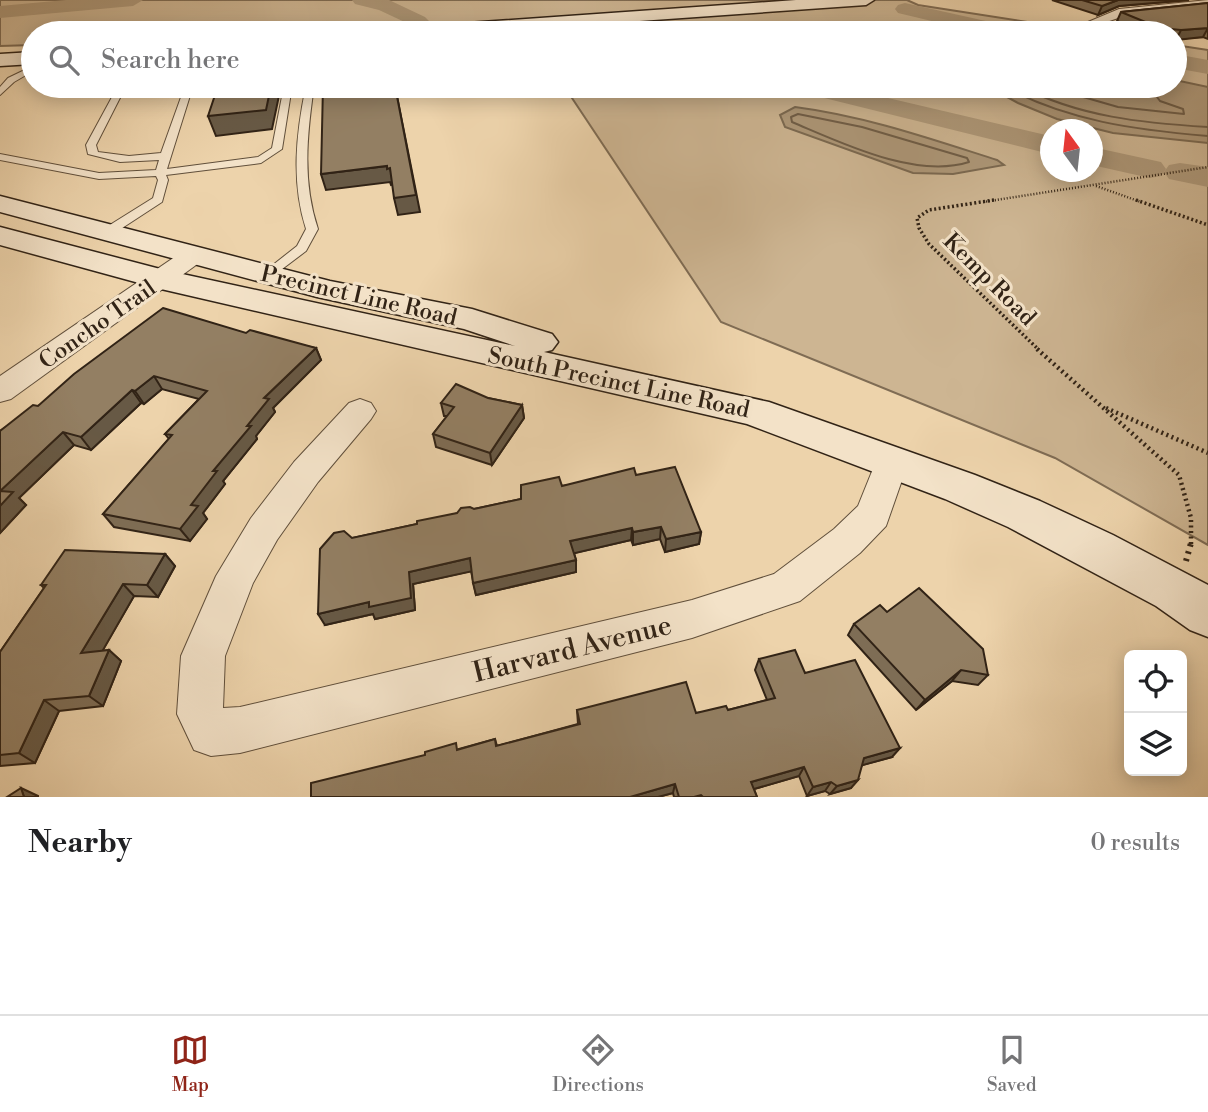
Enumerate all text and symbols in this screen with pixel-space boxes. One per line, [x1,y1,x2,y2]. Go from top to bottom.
search box [21,21,1187,98]
icon: search [45,41,83,79]
text: Search here [101,44,240,76]
north arrow [1040,119,1103,182]
street label: Kemp Road [937,227,1042,332]
street label: Precinct Line Road [258,260,460,332]
street label: Concho Trail [34,274,162,375]
street label: South Precinct Line Road [485,342,752,424]
street label: Harvard Avenue [469,608,675,691]
map controls [1124,650,1187,776]
button: locate [1124,650,1187,713]
button: layers [1124,713,1187,776]
text: Nearby [28,824,132,862]
text: 0 results [1090,829,1180,857]
tab: Map [171,1031,209,1097]
tab: Directions [552,1031,644,1097]
tab: Saved [987,1031,1037,1097]

